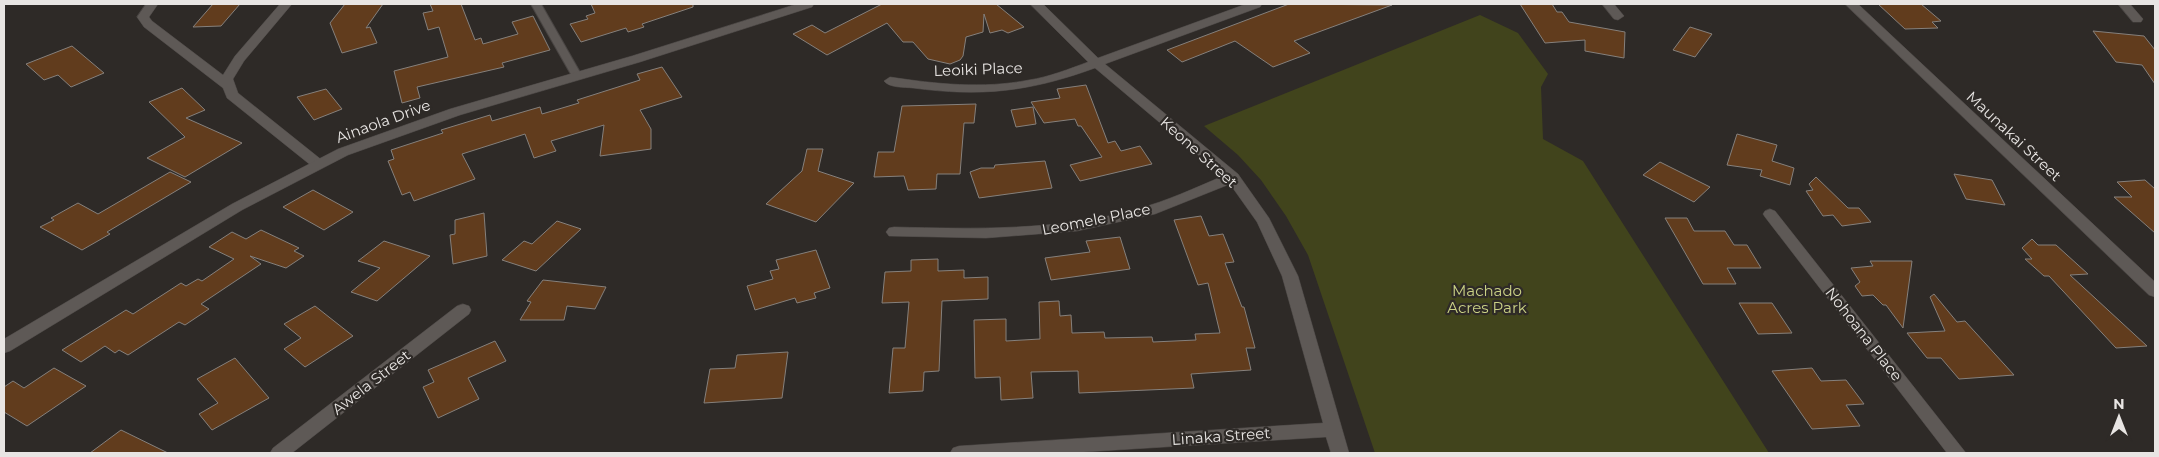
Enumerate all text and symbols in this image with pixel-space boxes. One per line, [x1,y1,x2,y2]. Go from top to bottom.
street label: Leoiki Place [933,58,1023,80]
street label: Maunakai Street [1962,87,2066,185]
street label: Ainaola Drive [333,95,433,147]
street label: Keone Street [1157,112,1241,192]
street label: Leomele Place [1040,199,1152,239]
park label: Machado Acres Park [1447,281,1527,317]
street label: Nohoana Place [1821,283,1907,385]
street label: Awela Street [328,345,414,419]
north arrow [2094,392,2144,442]
text: N [2113,395,2125,413]
street label: Linaka Street [1171,423,1271,449]

